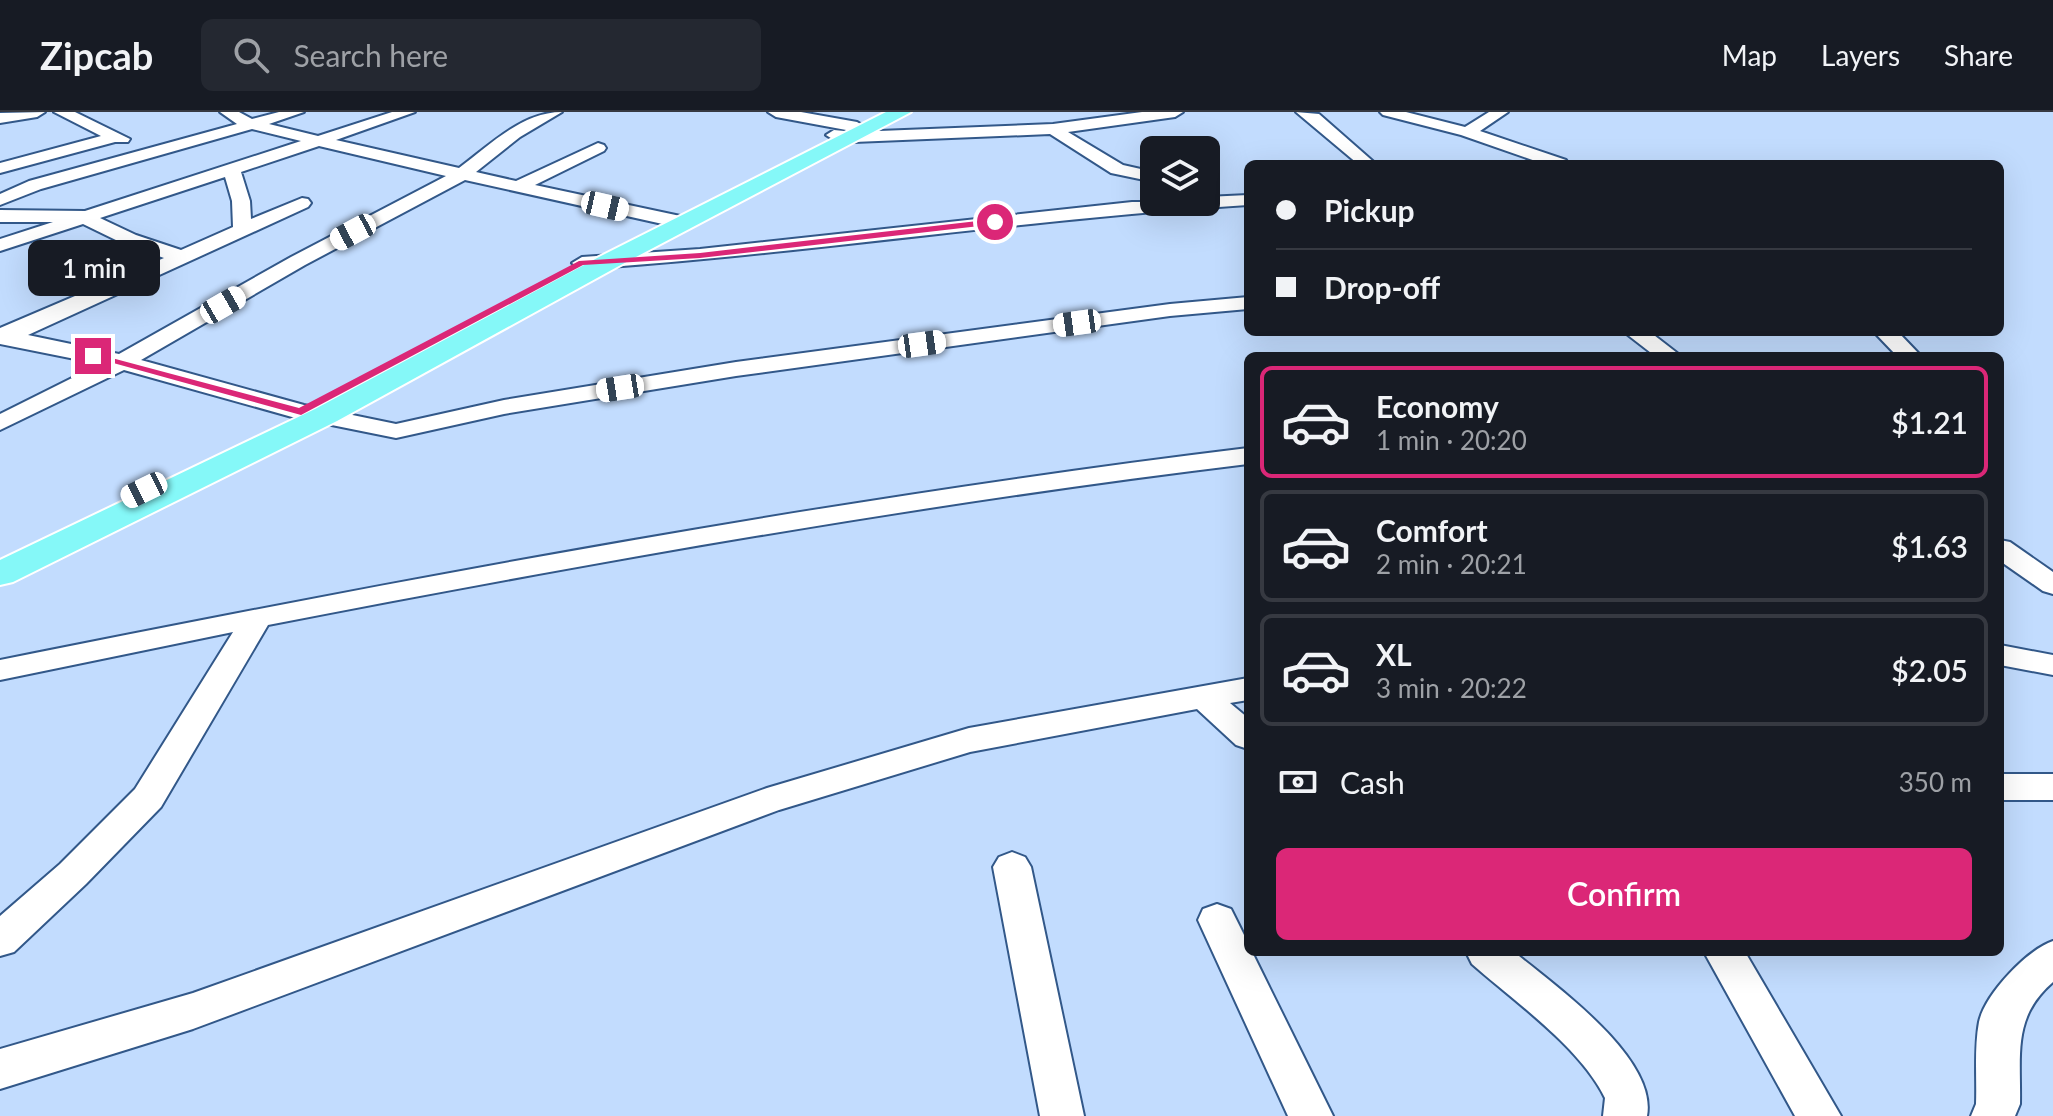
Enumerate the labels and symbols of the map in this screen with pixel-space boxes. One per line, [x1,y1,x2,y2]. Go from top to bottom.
car [579,189,631,223]
route start [977,204,1013,240]
car [326,210,380,254]
callout: 1 min [27,240,159,296]
car [196,283,250,327]
car [1052,308,1102,338]
car [897,329,947,359]
route end [75,338,111,374]
car [594,372,646,404]
car [117,469,171,511]

